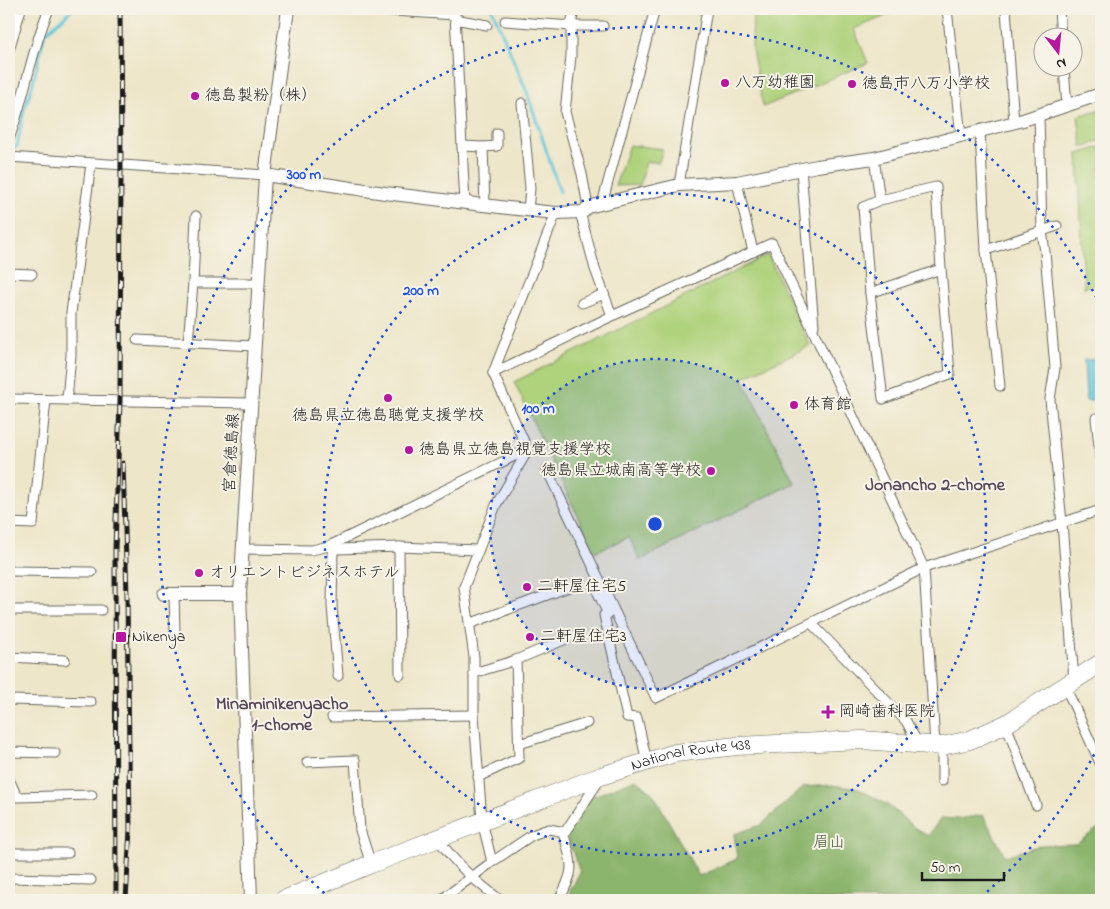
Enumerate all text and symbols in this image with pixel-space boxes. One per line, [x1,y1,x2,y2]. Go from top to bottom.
north arrow [1032,28,1082,78]
text: N [1054,52,1069,74]
place label: 八万幼稚園 [735,71,815,95]
place label: 徳島市八万小学校 [862,72,990,96]
marker: 八万幼稚園 [719,77,731,89]
marker: 徳島市八万小学校 [846,78,858,90]
place label: 徳島製粉（株） [205,84,317,108]
marker: 徳島製粉（株） [189,90,201,102]
text: 300 m [286,164,322,186]
text: 200 m [402,280,439,302]
marker: 徳島県立徳島聴覚支援学校 [382,392,394,404]
place label: 体育館 [804,393,852,417]
text: 100 m [521,398,555,420]
marker: 体育館 [788,399,800,411]
place label: 徳島県立徳島聴覚支援学校 [292,404,484,428]
street label: 宮倉徳島線 [218,412,246,494]
place label: 徳島県立徳島視覚支援学校 [419,438,611,462]
marker: 徳島県立徳島視覚支援学校 [403,444,415,456]
place label: 徳島県立城南高等学校 [541,459,701,483]
marker: 徳島県立城南高等学校 [705,465,717,477]
district label: Jonancho 2-chome [865,473,1006,499]
centre of rings [646,515,664,533]
place label: オリエントビジネスホテル [209,561,400,585]
marker: オリエントビジネスホテル [193,567,205,579]
place label: 二軒屋住宅5 [537,575,626,599]
marker: 二軒屋住宅5 [521,581,533,593]
place label: Nikenya [132,625,185,649]
place label: 二軒屋住宅3 [540,625,627,649]
marker: Nikenya [114,630,128,644]
marker: 二軒屋住宅3 [524,631,536,643]
district label: Minaminikenyacho 1-chome [216,692,348,739]
place label: 岡崎歯科医院 [839,700,935,724]
marker: 岡崎歯科医院 [821,705,835,719]
street label: National Route 438 [628,733,751,778]
park label: 眉山 [813,831,845,855]
scale bar [922,849,1005,881]
text: 50 m [930,857,961,879]

